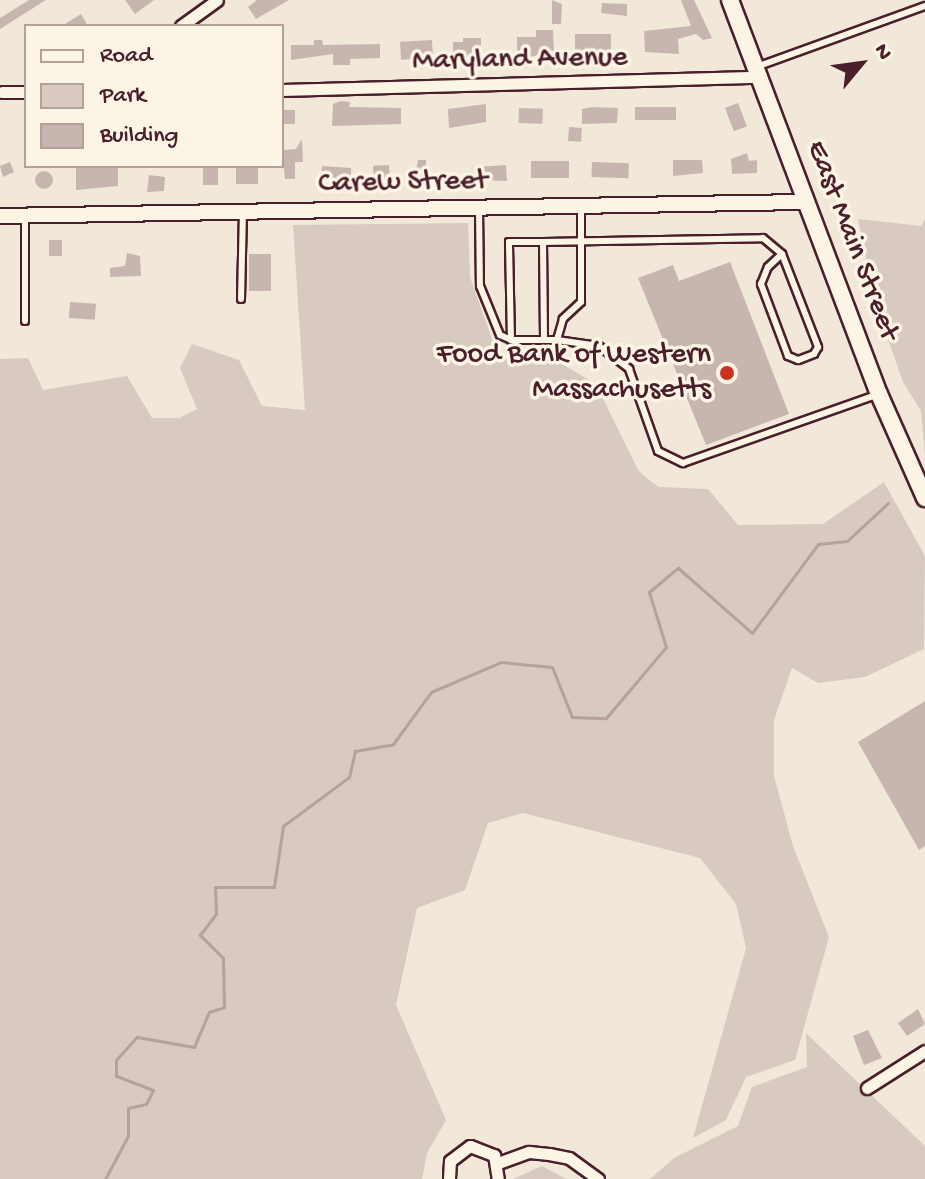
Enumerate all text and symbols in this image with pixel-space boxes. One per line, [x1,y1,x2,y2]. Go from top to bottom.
legend [24,24,284,168]
north arrow [821,24,901,104]
text: N [867,40,897,65]
street label: Maryland Avenue [412,41,628,81]
text: Road [100,42,152,71]
text: Park [100,82,146,111]
text: Building [100,122,178,151]
street label: East Main Street [796,136,906,346]
street label: Carew Street [318,165,488,203]
place label: Food Bank of Western Massachusetts [437,338,711,408]
marker: Food Bank of Western Massachusetts [718,364,736,382]

